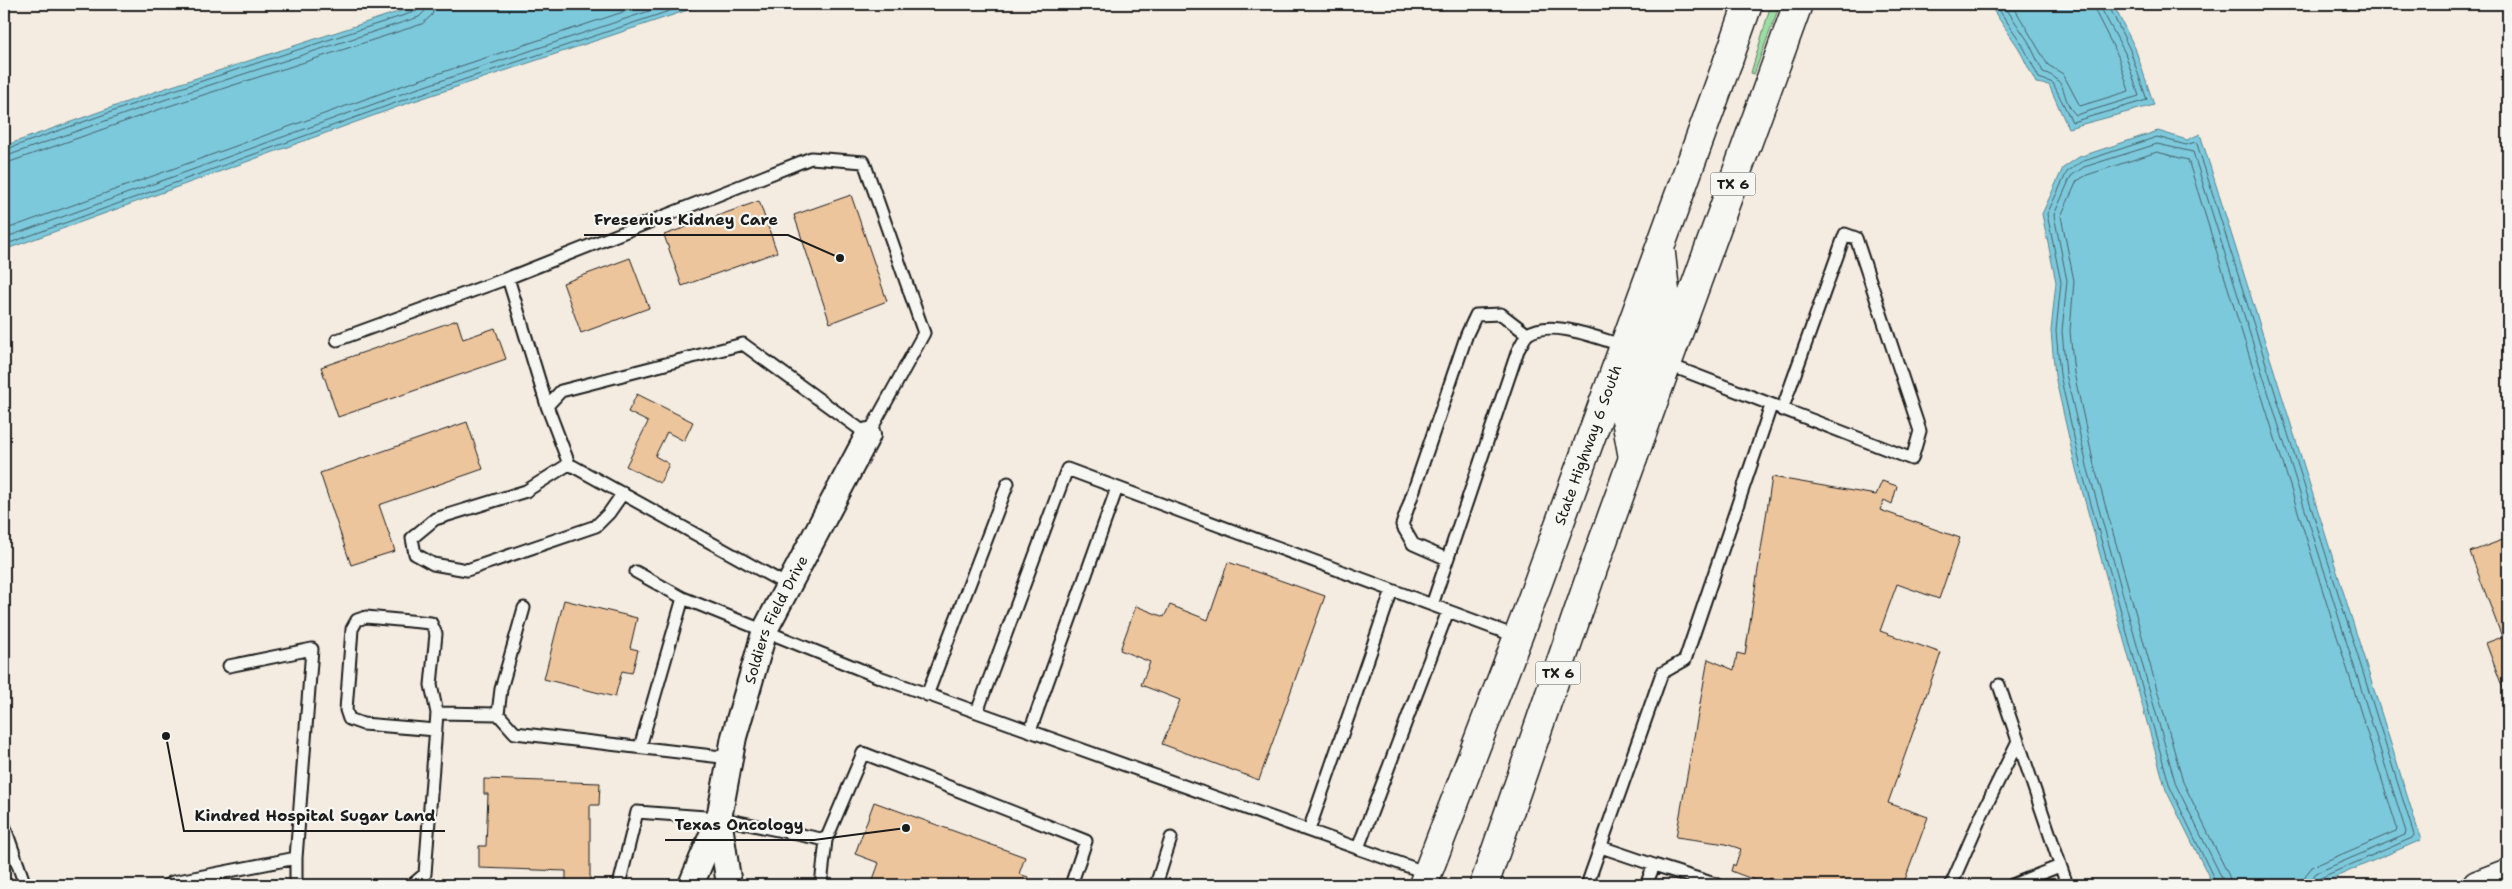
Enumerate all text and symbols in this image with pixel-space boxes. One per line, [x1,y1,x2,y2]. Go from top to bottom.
road number: TX 6 [1710,172,1756,195]
callout: Fresenius Kidney Care [584,204,788,235]
text: Fresenius Kidney Care [594,209,778,230]
street label: State Highway 6 South [1550,362,1626,528]
street label: Soldiers Field Drive [740,552,813,686]
road number: TX 6 [1536,661,1580,684]
callout: Kindred Hospital Sugar Land [184,800,445,831]
text: Kindred Hospital Sugar Land [195,805,435,826]
callout: Texas Oncology [665,809,814,840]
text: Texas Oncology [675,814,803,835]

